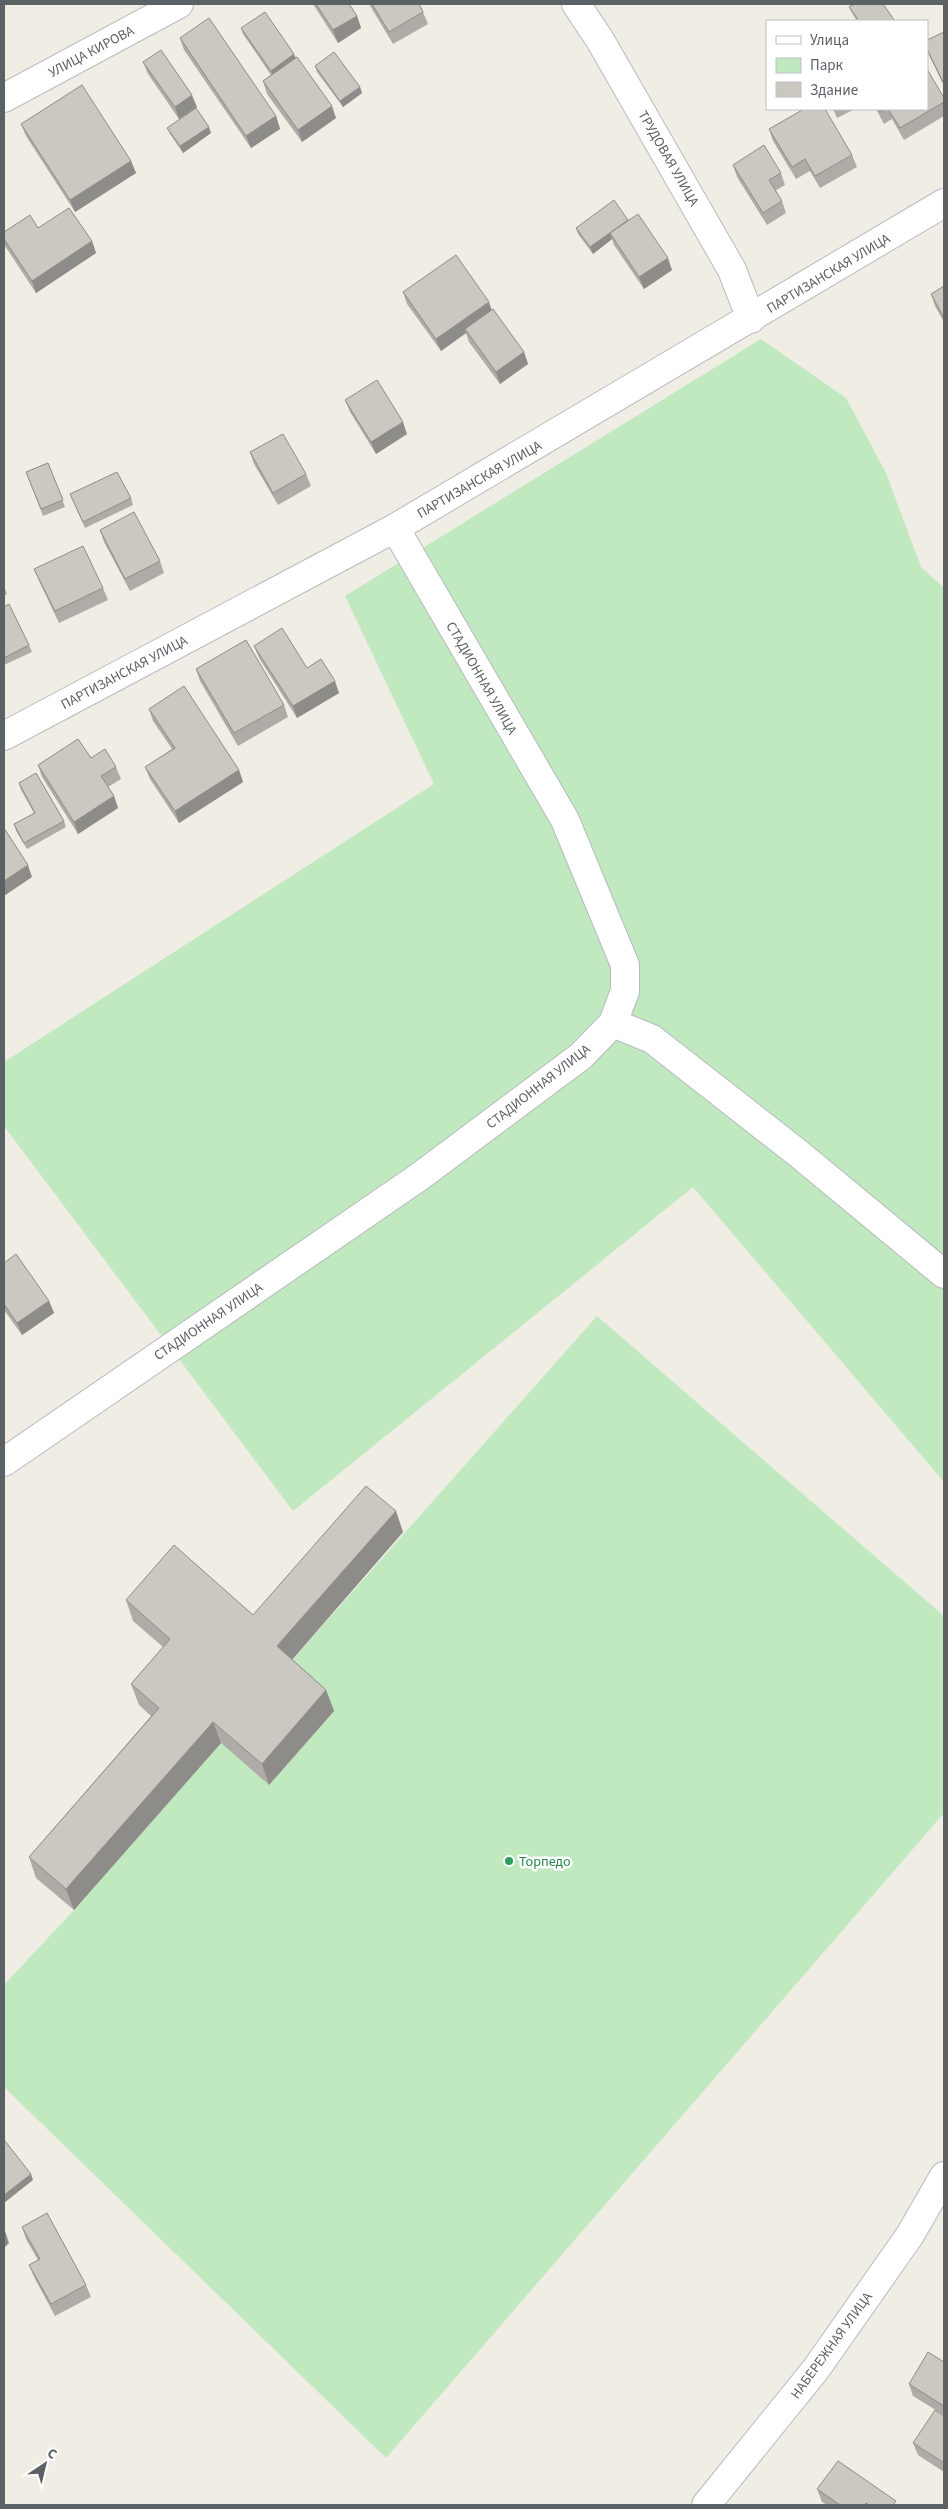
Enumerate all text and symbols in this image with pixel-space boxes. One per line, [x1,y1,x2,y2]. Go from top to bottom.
legend [766,20,928,110]
street label: УЛИЦА КИРОВА [45,21,138,83]
text: Улица [810,30,849,51]
text: Парк [810,55,844,76]
text: Здание [810,80,858,101]
street label: ТРУДОВАЯ УЛИЦА [633,107,704,210]
street label: ПАРТИЗАНСКАЯ УЛИЦА [763,229,894,319]
street label: ПАРТИЗАНСКАЯ УЛИЦА [413,436,546,524]
street label: СТАДИОННАЯ УЛИЦА [441,618,522,739]
street label: ПАРТИЗАНСКАЯ УЛИЦА [58,631,192,715]
street label: СТАДИОННАЯ УЛИЦА [482,1039,595,1134]
street label: СТАДИОННАЯ УЛИЦА [150,1278,267,1366]
place label: Торпедо [519,1852,571,1872]
marker: Торпедо [503,1855,515,1867]
street label: НАБЕРЕЖНАЯ УЛИЦА [786,2288,878,2403]
north arrow [20,2439,70,2489]
text: С [43,2444,61,2465]

